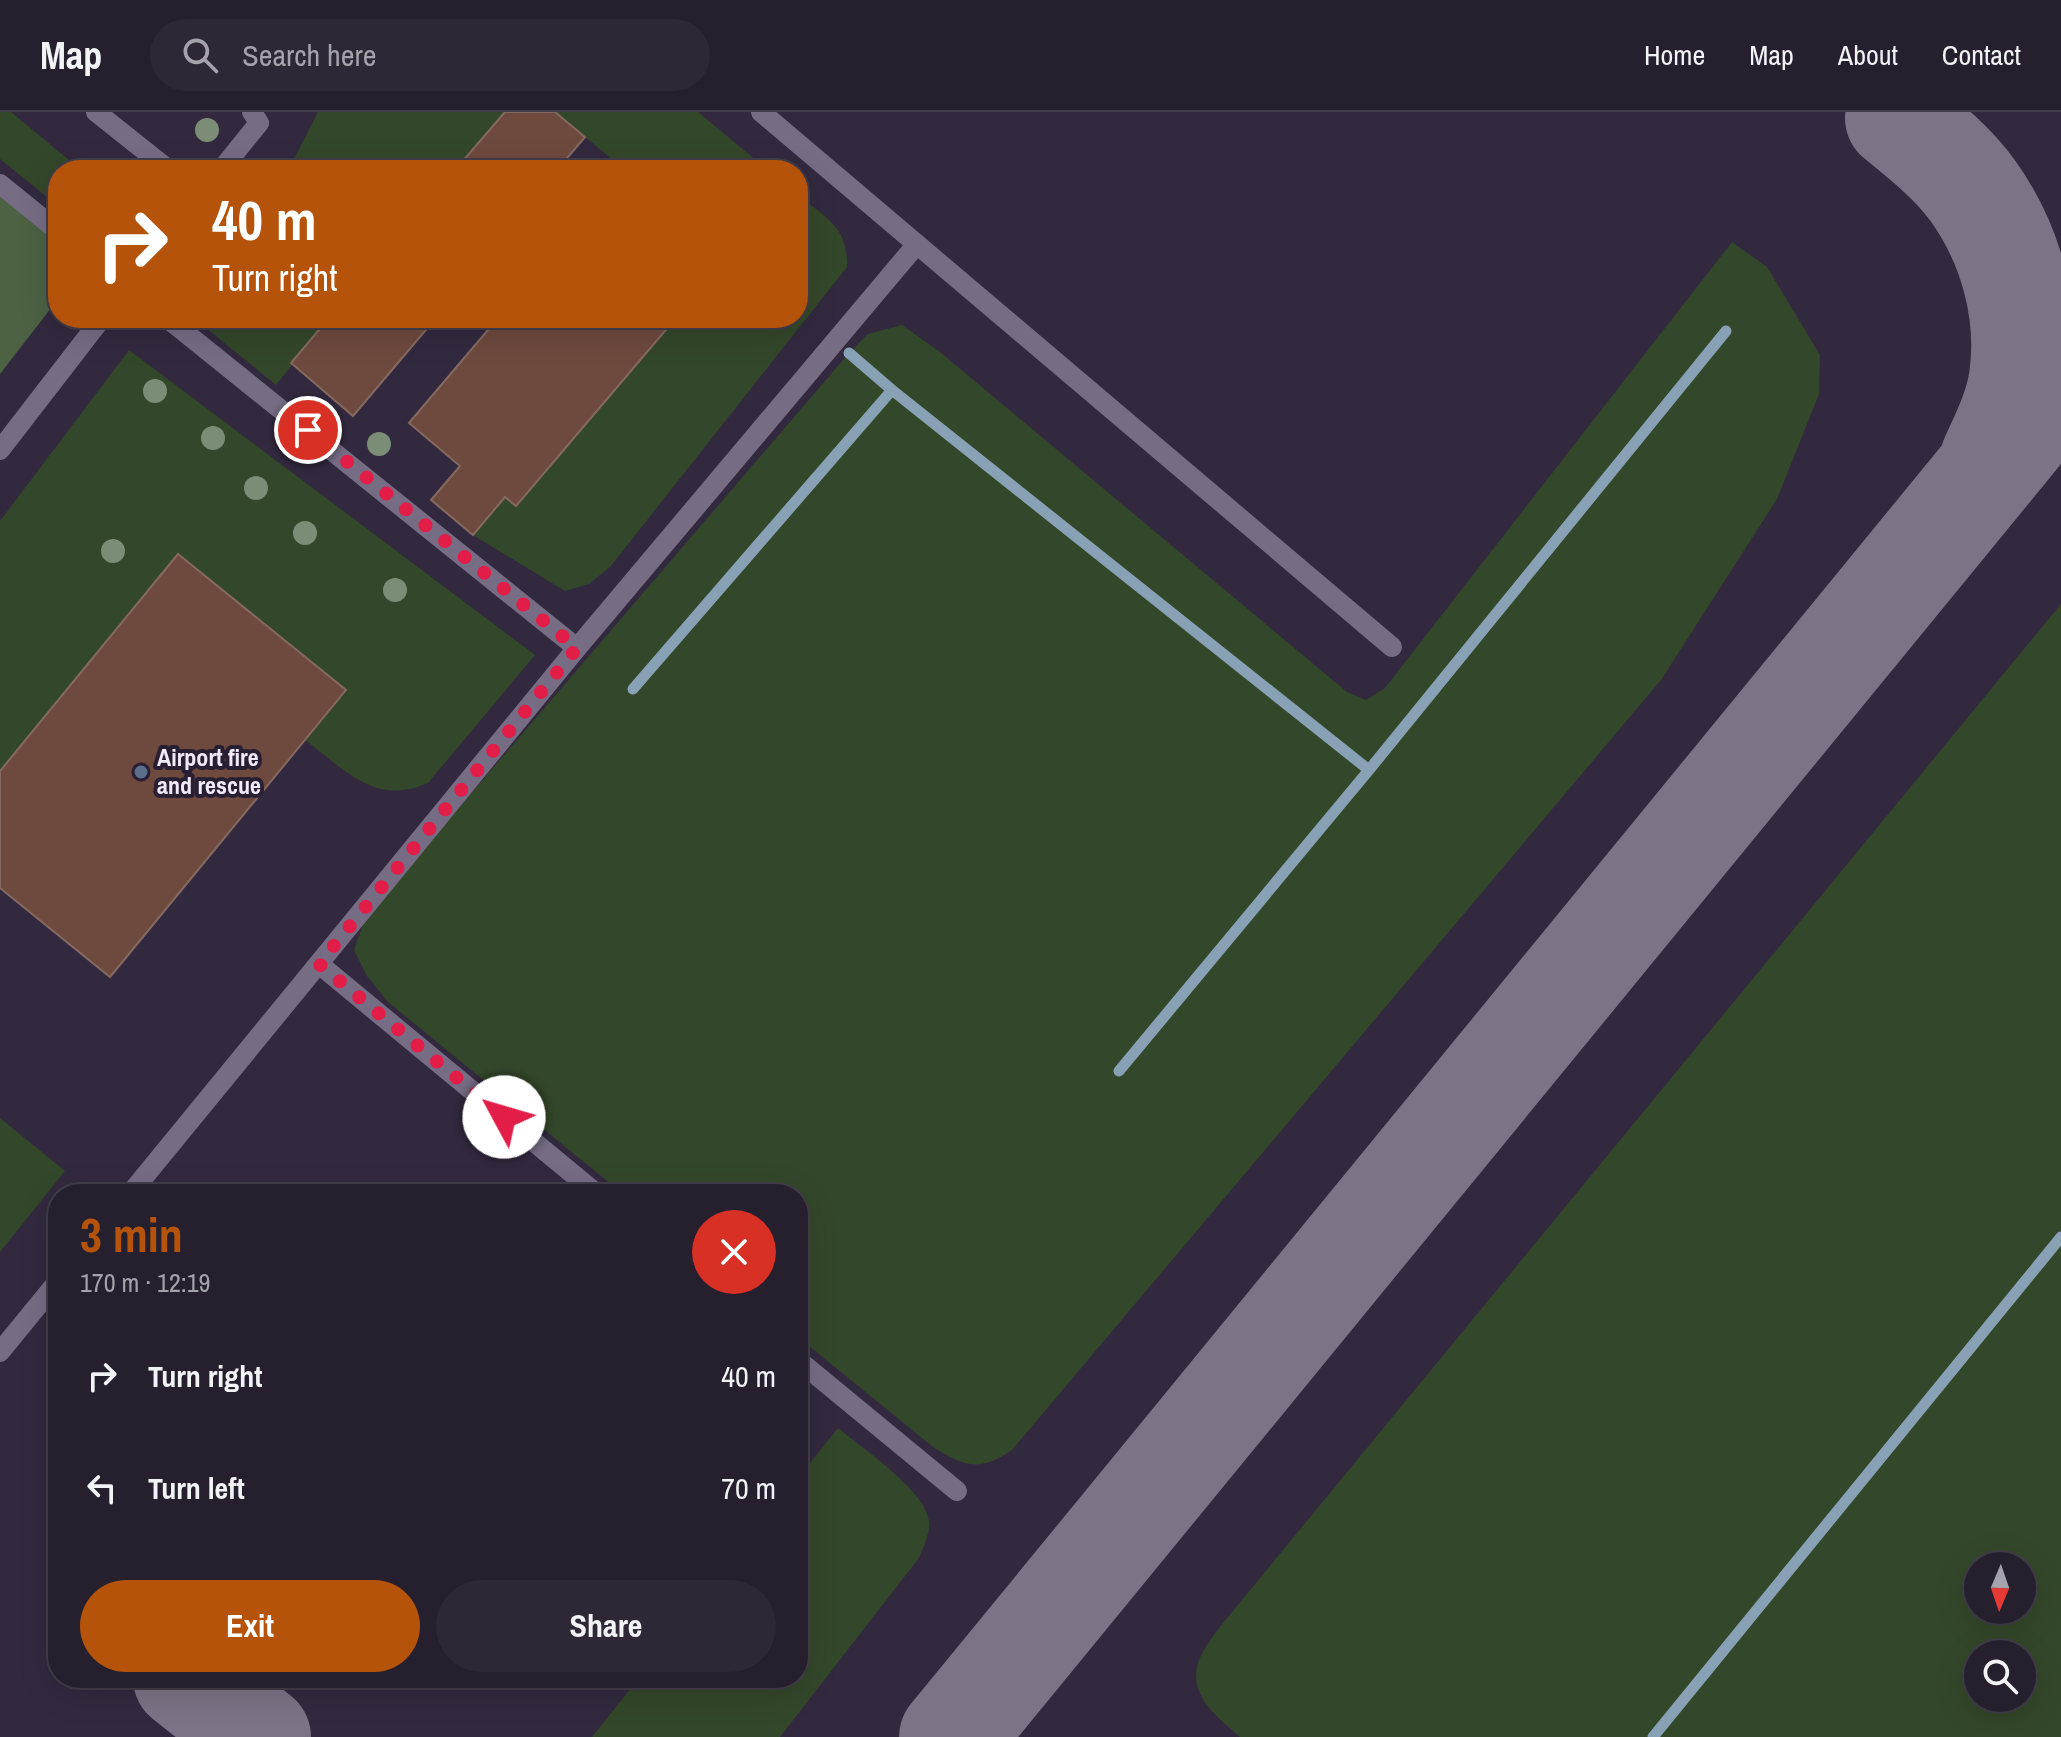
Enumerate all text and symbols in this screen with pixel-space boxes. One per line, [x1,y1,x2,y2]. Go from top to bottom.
search box [150,19,710,91]
text: Map [40,30,102,81]
icon: search [178,33,222,77]
text: Search here [242,35,376,75]
text: Home [1644,36,1705,74]
text: Map [1749,36,1794,74]
text: About [1838,36,1898,74]
text: Contact [1942,36,2021,74]
text: 40 m [212,182,317,257]
icon: right [80,192,184,296]
text: Turn right [212,254,337,302]
pin [274,396,342,464]
icon: arrive [286,408,330,452]
place label: Airport fire and rescue [157,741,261,801]
marker: Airport fire and rescue [132,763,150,781]
position arrow [462,1075,546,1159]
text: 3 min [80,1202,183,1267]
button: close [692,1210,776,1294]
text: 170 m · 12:19 [80,1265,210,1300]
icon: right [80,1354,124,1398]
text: Turn right [148,1356,262,1396]
text: 40 m [721,1356,776,1396]
icon: left [80,1466,124,1510]
text: Turn left [148,1468,245,1508]
text: 70 m [721,1468,776,1508]
north arrow [1964,1552,2036,1624]
map controls [1964,1552,2036,1712]
button: Exit [80,1580,420,1672]
button: Share [436,1580,776,1672]
button: search [1964,1640,2036,1712]

